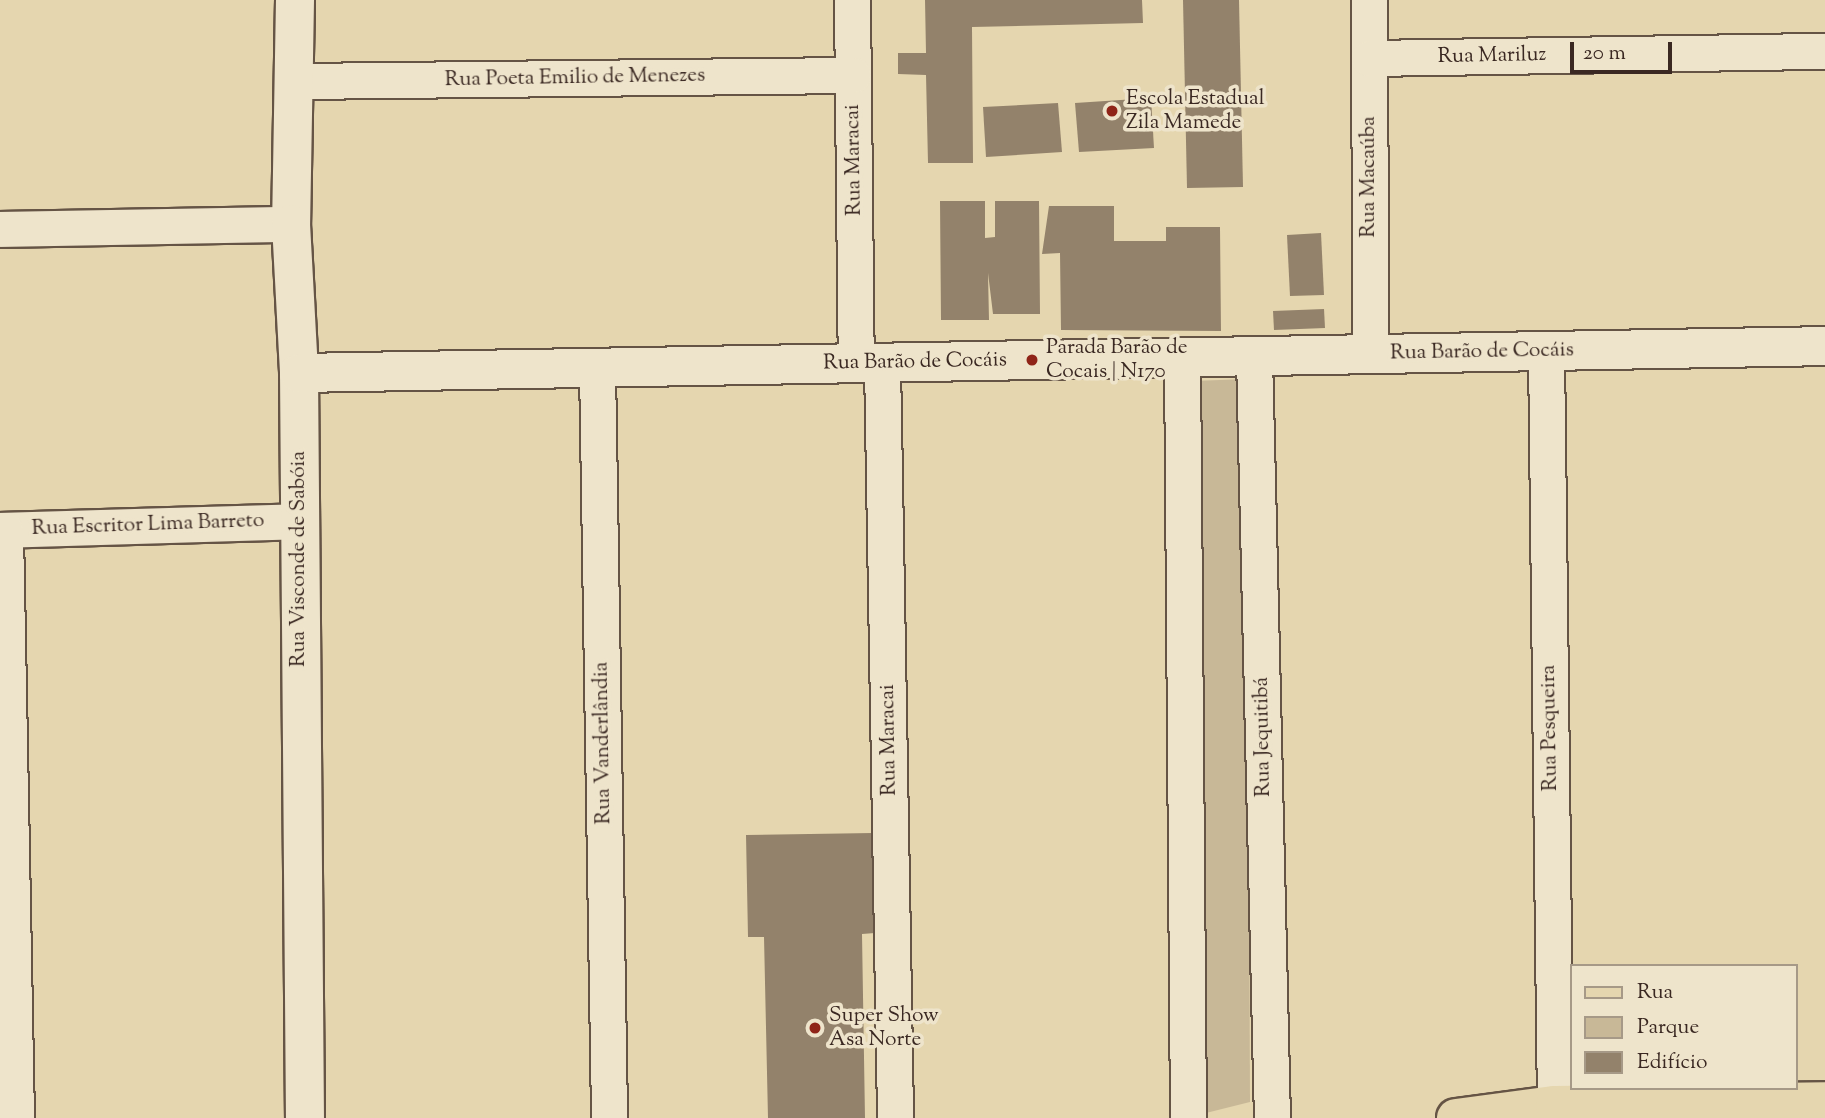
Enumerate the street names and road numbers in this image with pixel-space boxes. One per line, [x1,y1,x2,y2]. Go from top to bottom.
street label: Rua Mariluz [1437,42,1547,70]
street label: Rua Poeta Emilio de Menezes [445,63,705,93]
street label: Rua Maracai [840,104,868,216]
street label: Rua Macaúba [1356,116,1382,238]
street label: Rua Barão de Cocáis [1390,338,1574,366]
street label: Rua Barão de Cocáis [823,348,1007,376]
street label: Rua Visconde de Sabóia [286,451,312,667]
street label: Rua Escritor Lima Barreto [31,508,265,542]
street label: Rua Vanderlândia [589,661,617,825]
street label: Rua Pesqueira [1536,665,1564,791]
street label: Rua Jequitibá [1249,677,1277,797]
street label: Rua Maracai [875,684,903,796]

